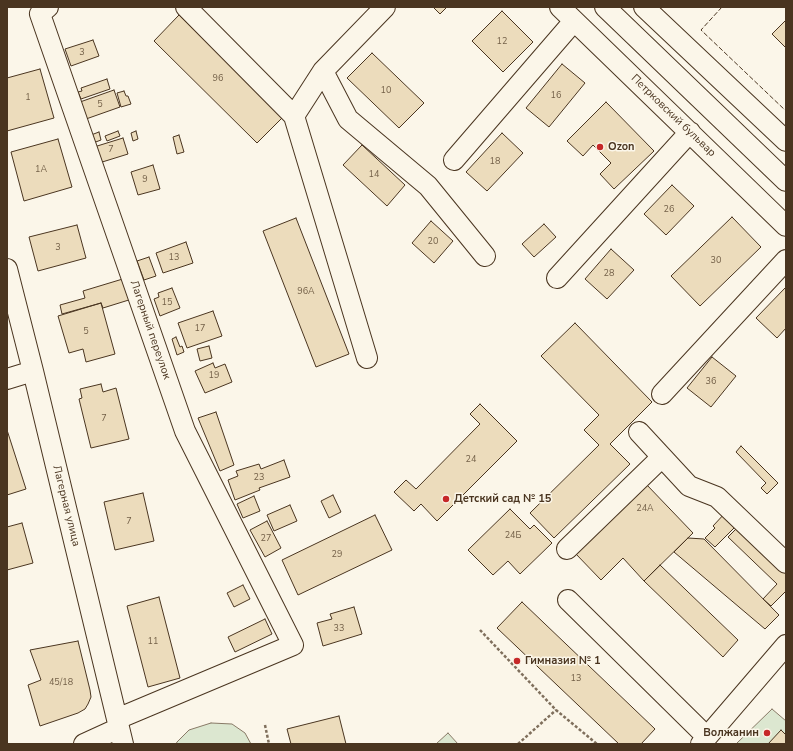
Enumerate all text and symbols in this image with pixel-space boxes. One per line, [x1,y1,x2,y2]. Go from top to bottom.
house number: 12 [497,37,507,47]
house number: 3 [79,48,85,58]
street label: Петрковский бульвар [628,72,718,160]
house number: 96 [213,74,223,84]
house number: 10 [381,86,391,96]
house number: 16 [551,91,561,101]
house number: 1 [25,93,31,103]
house number: 5 [97,100,103,110]
place label: Ozon [608,140,635,154]
marker: Ozon [595,142,605,152]
house number: 7 [108,145,114,155]
house number: 18 [490,157,500,167]
house number: 1А [35,165,47,175]
house number: 14 [369,170,379,180]
house number: 9 [142,175,148,185]
house number: 26 [664,205,674,215]
house number: 20 [428,237,438,247]
house number: 3 [55,243,61,253]
house number: 13 [169,253,179,263]
house number: 30 [711,256,721,266]
house number: 28 [604,269,614,279]
street label: Лагерный переулок [127,279,173,381]
house number: 96А [297,287,315,297]
house number: 15 [162,298,172,308]
house number: 17 [195,324,205,334]
house number: 5 [83,327,89,337]
house number: 19 [209,371,219,381]
house number: 36 [706,377,716,387]
house number: 7 [101,414,107,424]
house number: 24 [466,455,476,465]
street label: Лагерная улица [50,464,82,548]
house number: 23 [254,473,264,483]
place label: Детский сад № 15 [454,492,551,506]
marker: Детский сад № 15 [441,494,451,504]
house number: 24А [636,504,654,514]
house number: 7 [126,517,132,527]
house number: 24Б [505,531,521,541]
house number: 27 [261,534,271,544]
house number: 29 [332,550,342,560]
house number: 33 [334,624,344,634]
house number: 11 [148,637,158,647]
place label: Гимназия № 1 [525,654,601,668]
marker: Гимназия № 1 [512,656,522,666]
house number: 13 [571,674,581,684]
house number: 45/18 [49,678,73,688]
place label: Волжанин [703,726,759,740]
marker: Волжанин [762,728,772,738]

